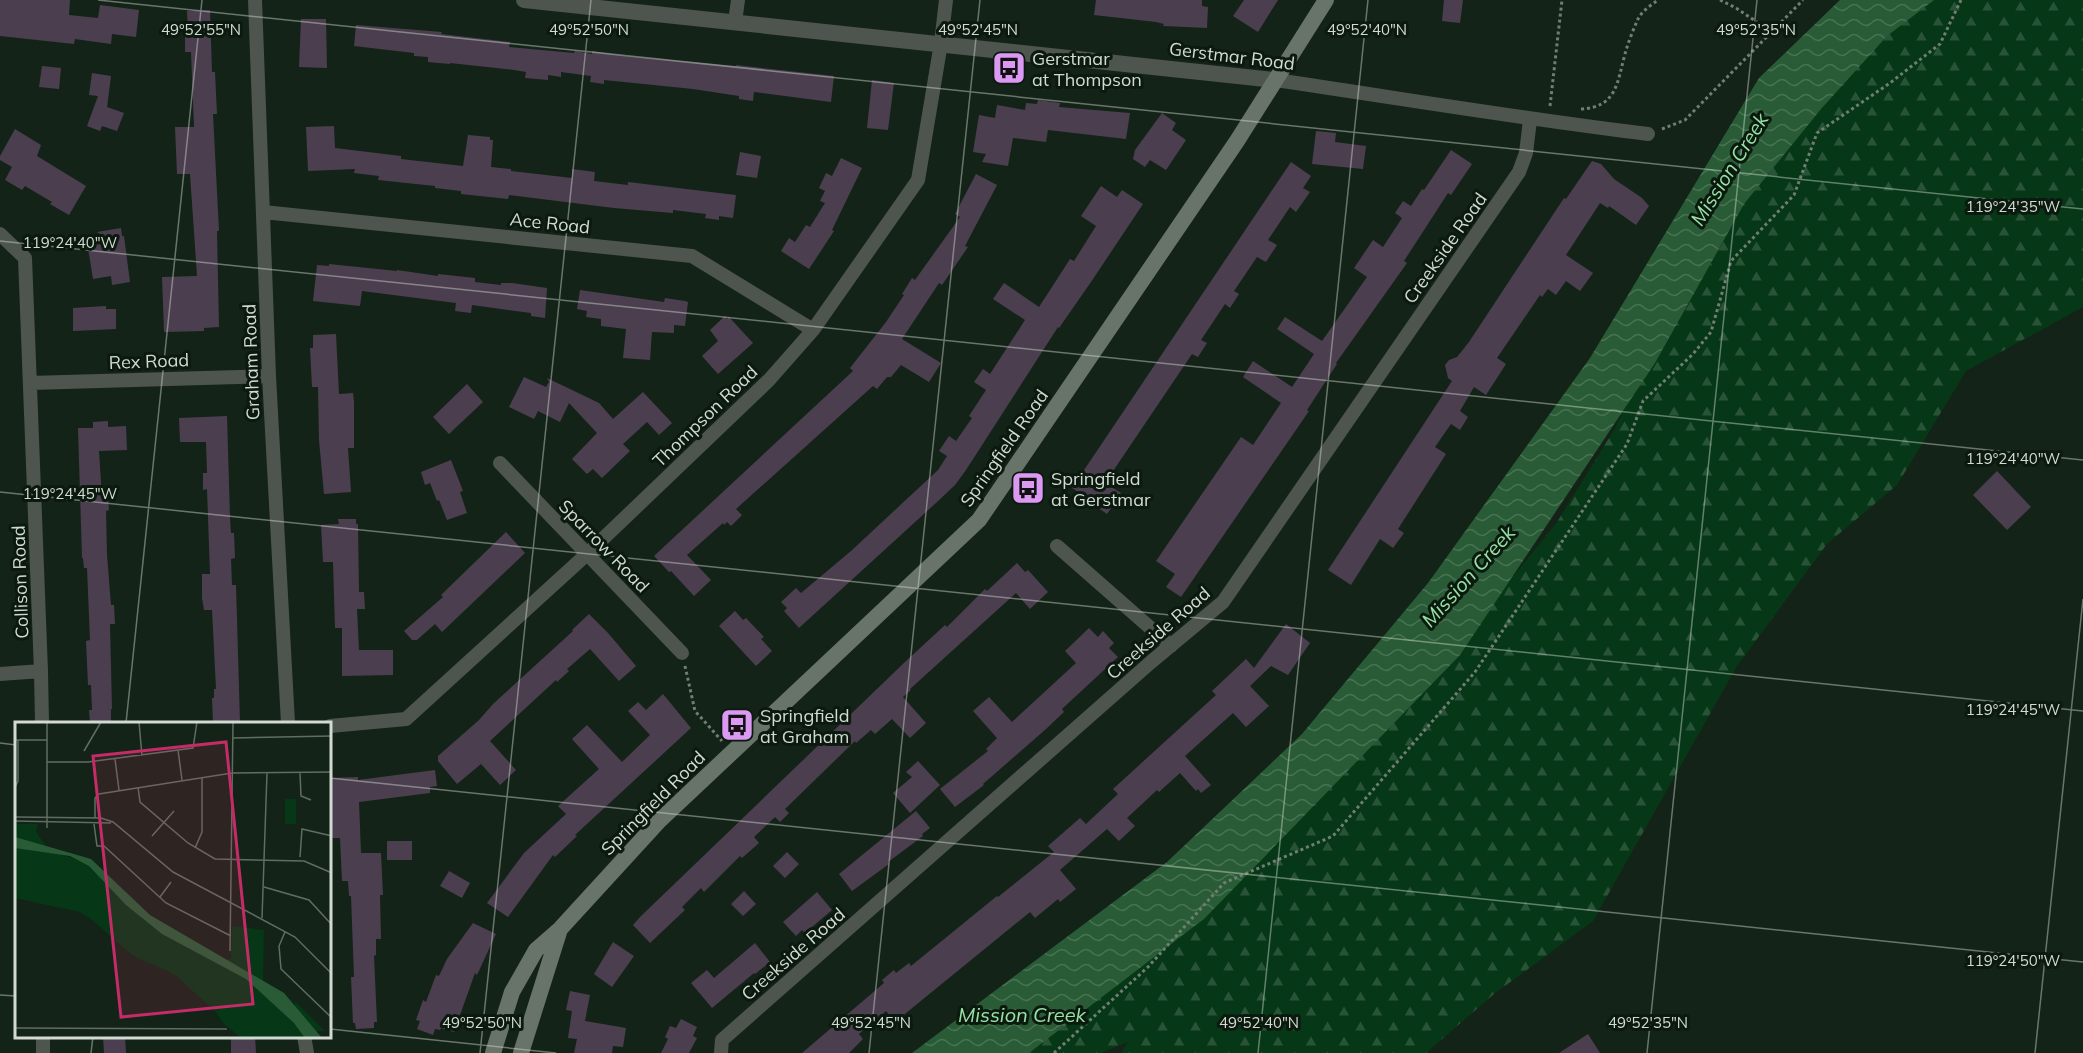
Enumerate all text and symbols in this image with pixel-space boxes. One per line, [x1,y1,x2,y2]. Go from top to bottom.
text: 49°52'55"N [161,20,241,39]
text: 49°52'50"N [549,20,629,39]
text: 49°52'45"N [938,20,1018,39]
text: 49°52'40"N [1327,20,1407,39]
text: 49°52'35"N [1716,20,1796,39]
street label: Gerstmar Road [1168,37,1296,75]
place label: Gerstmar at Thompson [1032,47,1142,91]
bus stop icon: Gerstmar at Thompson [991,50,1027,86]
water label: Mission Creek [1685,108,1774,230]
street label: Creekside Road [1398,188,1492,308]
text: 119°24'35"W [1966,197,2061,216]
street label: Ace Road [509,207,591,239]
text: 119°24'40"W [23,233,118,252]
street label: Graham Road [237,303,265,421]
street label: Rex Road [108,348,190,374]
street label: Thompson Road [648,360,762,472]
street label: Springfield Road [955,385,1053,511]
text: 119°24'40"W [1966,449,2061,468]
place label: Springfield at Gerstmar [1051,467,1151,511]
bus stop icon: Springfield at Gerstmar [1010,470,1046,506]
text: 119°24'45"W [23,484,118,503]
street label: Sparrow Road [554,495,654,597]
water label: Mission Creek [1416,520,1520,632]
street label: Collison Road [7,525,33,639]
street label: Creekside Road [1101,582,1215,684]
text: 119°24'45"W [1966,700,2061,719]
place label: Springfield at Graham [760,704,849,748]
bus stop icon: Springfield at Graham [719,707,755,743]
inset map [15,722,332,1038]
street label: Springfield Road [596,746,710,860]
street label: Creekside Road [736,903,850,1005]
text: 119°24'50"W [1966,951,2061,970]
water label: Mission Creek [958,1002,1087,1027]
text: 49°52'50"N [442,1013,522,1032]
text: 49°52'45"N [831,1013,911,1032]
text: 49°52'40"N [1219,1013,1299,1032]
text: 49°52'35"N [1608,1013,1688,1032]

